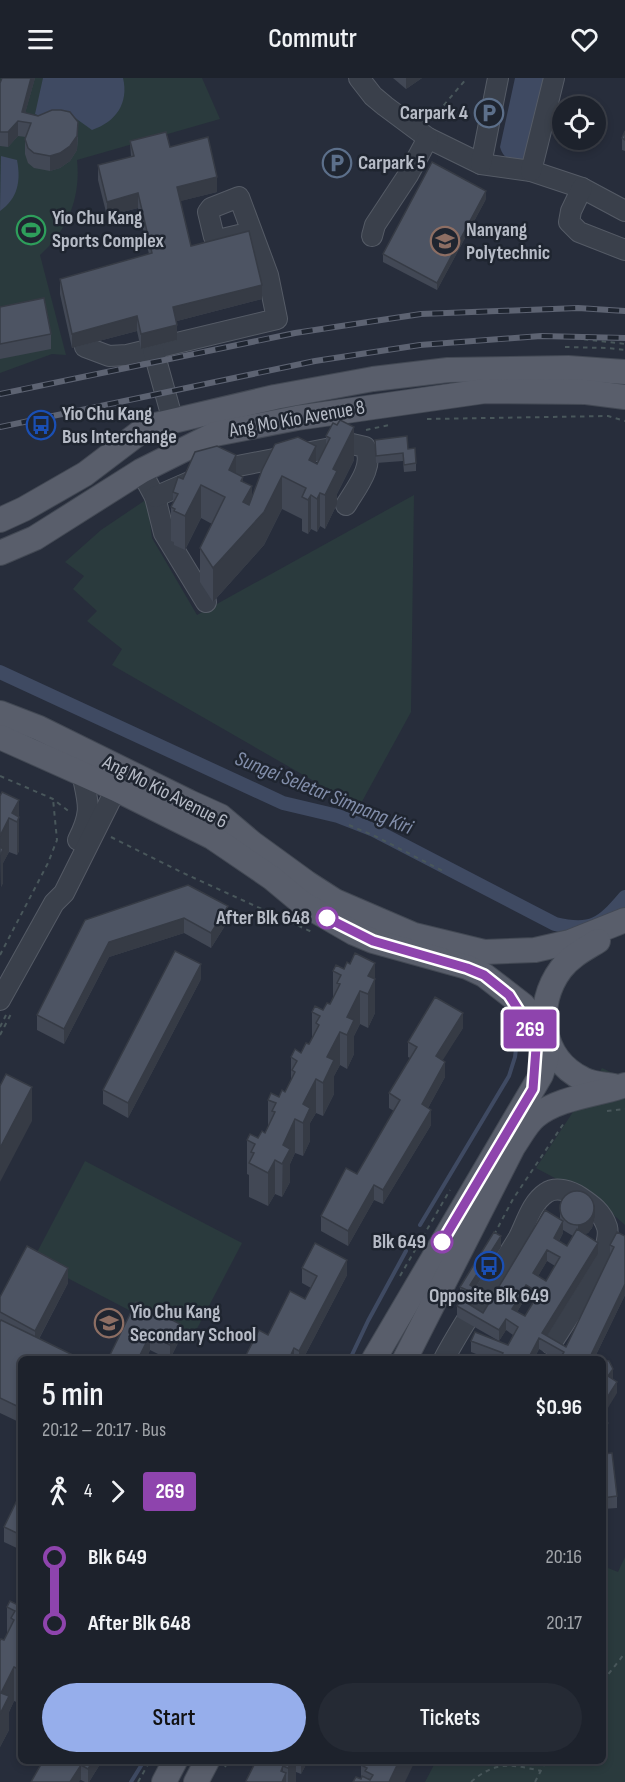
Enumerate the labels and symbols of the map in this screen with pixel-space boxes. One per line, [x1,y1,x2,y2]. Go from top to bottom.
parking icon: Carpark 4 [473,97,505,129]
place label: Carpark 4 [400,101,468,125]
parking icon: Carpark 5 [321,147,353,179]
place label: Carpark 5 [358,151,426,175]
place label: Yio Chu Kang Sports Complex [52,206,164,253]
sports icon: Yio Chu Kang Sports Complex [15,214,47,246]
place label: Nanyang Polytechnic [466,218,550,265]
school or university icon: Nanyang Polytechnic [429,225,461,257]
street label: Ang Mo Kio Avenue 8 [226,395,367,443]
place label: Yio Chu Kang Bus Interchange [62,402,177,449]
bus stop icon: Yio Chu Kang Bus Interchange [25,409,57,441]
water label: Sungei Seletar Simpang Kiri [232,746,418,840]
street label: Ang Mo Kio Avenue 6 [98,750,232,834]
place label: After Blk 648 [215,906,310,930]
marker: After Blk 648 [316,907,338,929]
line badge: 269 [496,1010,564,1048]
place label: Blk 649 [372,1230,426,1254]
marker: Blk 649 [431,1231,453,1253]
bus stop icon: Opposite Blk 649 [473,1250,505,1282]
place label: Opposite Blk 649 [429,1284,549,1308]
place label: Yio Chu Kang Secondary School [130,1300,256,1347]
school or university icon: Yio Chu Kang Secondary School [93,1307,125,1339]

